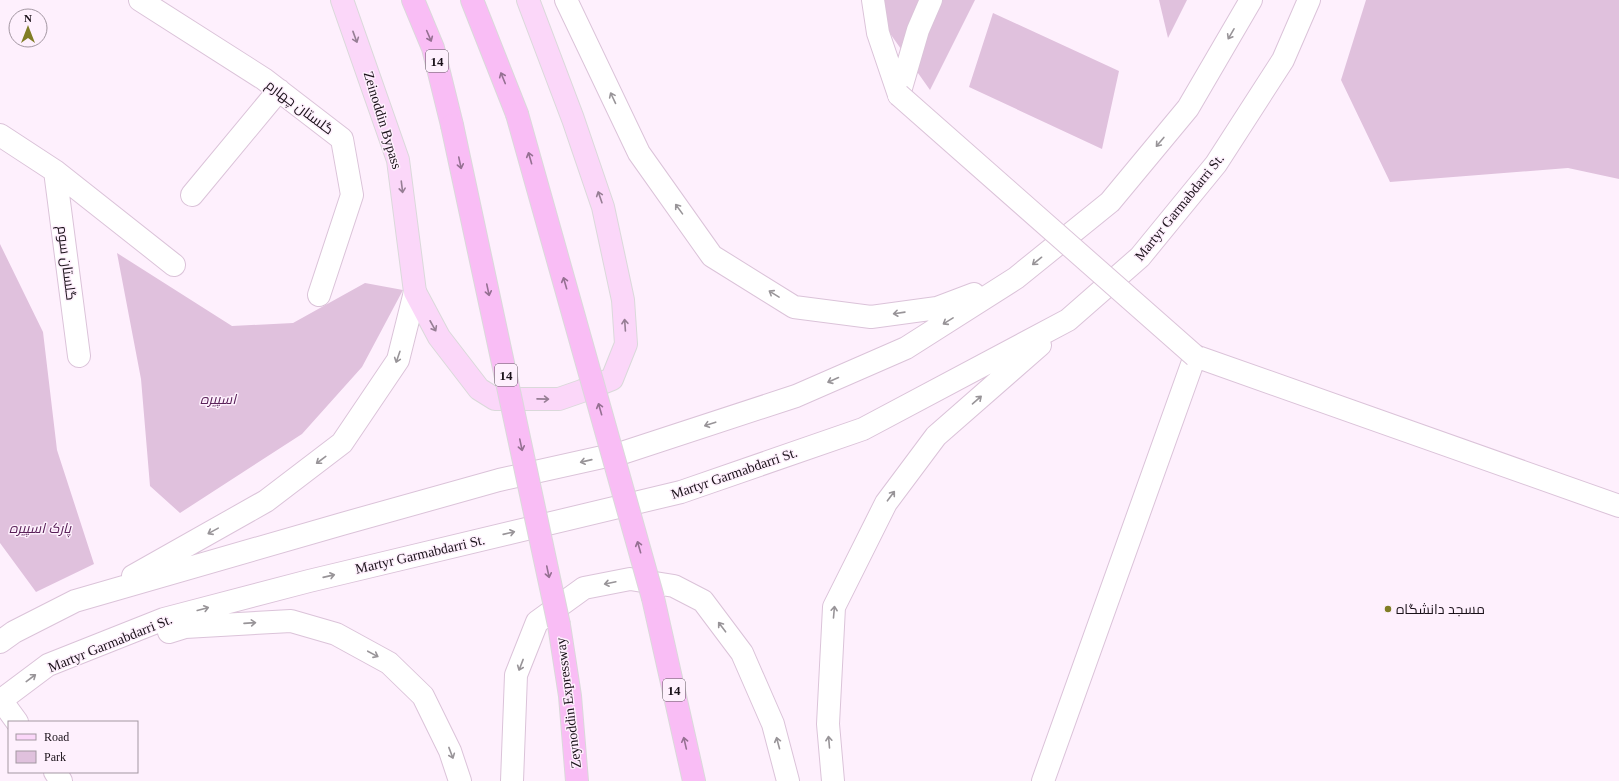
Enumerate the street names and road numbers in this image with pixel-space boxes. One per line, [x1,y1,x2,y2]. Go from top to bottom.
road number: 14 [426,50,448,72]
street label: Zeinoddin Bypass [361,69,405,171]
street label: گلستان چهارم [262,77,336,139]
street label: Martyr Garmabdarri St. [1132,151,1227,264]
street label: گلستان سوم [52,225,79,302]
road number: 14 [495,364,517,386]
street label: Martyr Garmabdarri St. [669,445,799,502]
street label: Martyr Garmabdarri St. [354,532,486,577]
street label: Martyr Garmabdarri St. [46,612,174,675]
street label: Zeynoddin Expressway [553,637,584,769]
road number: 14 [663,679,685,701]

